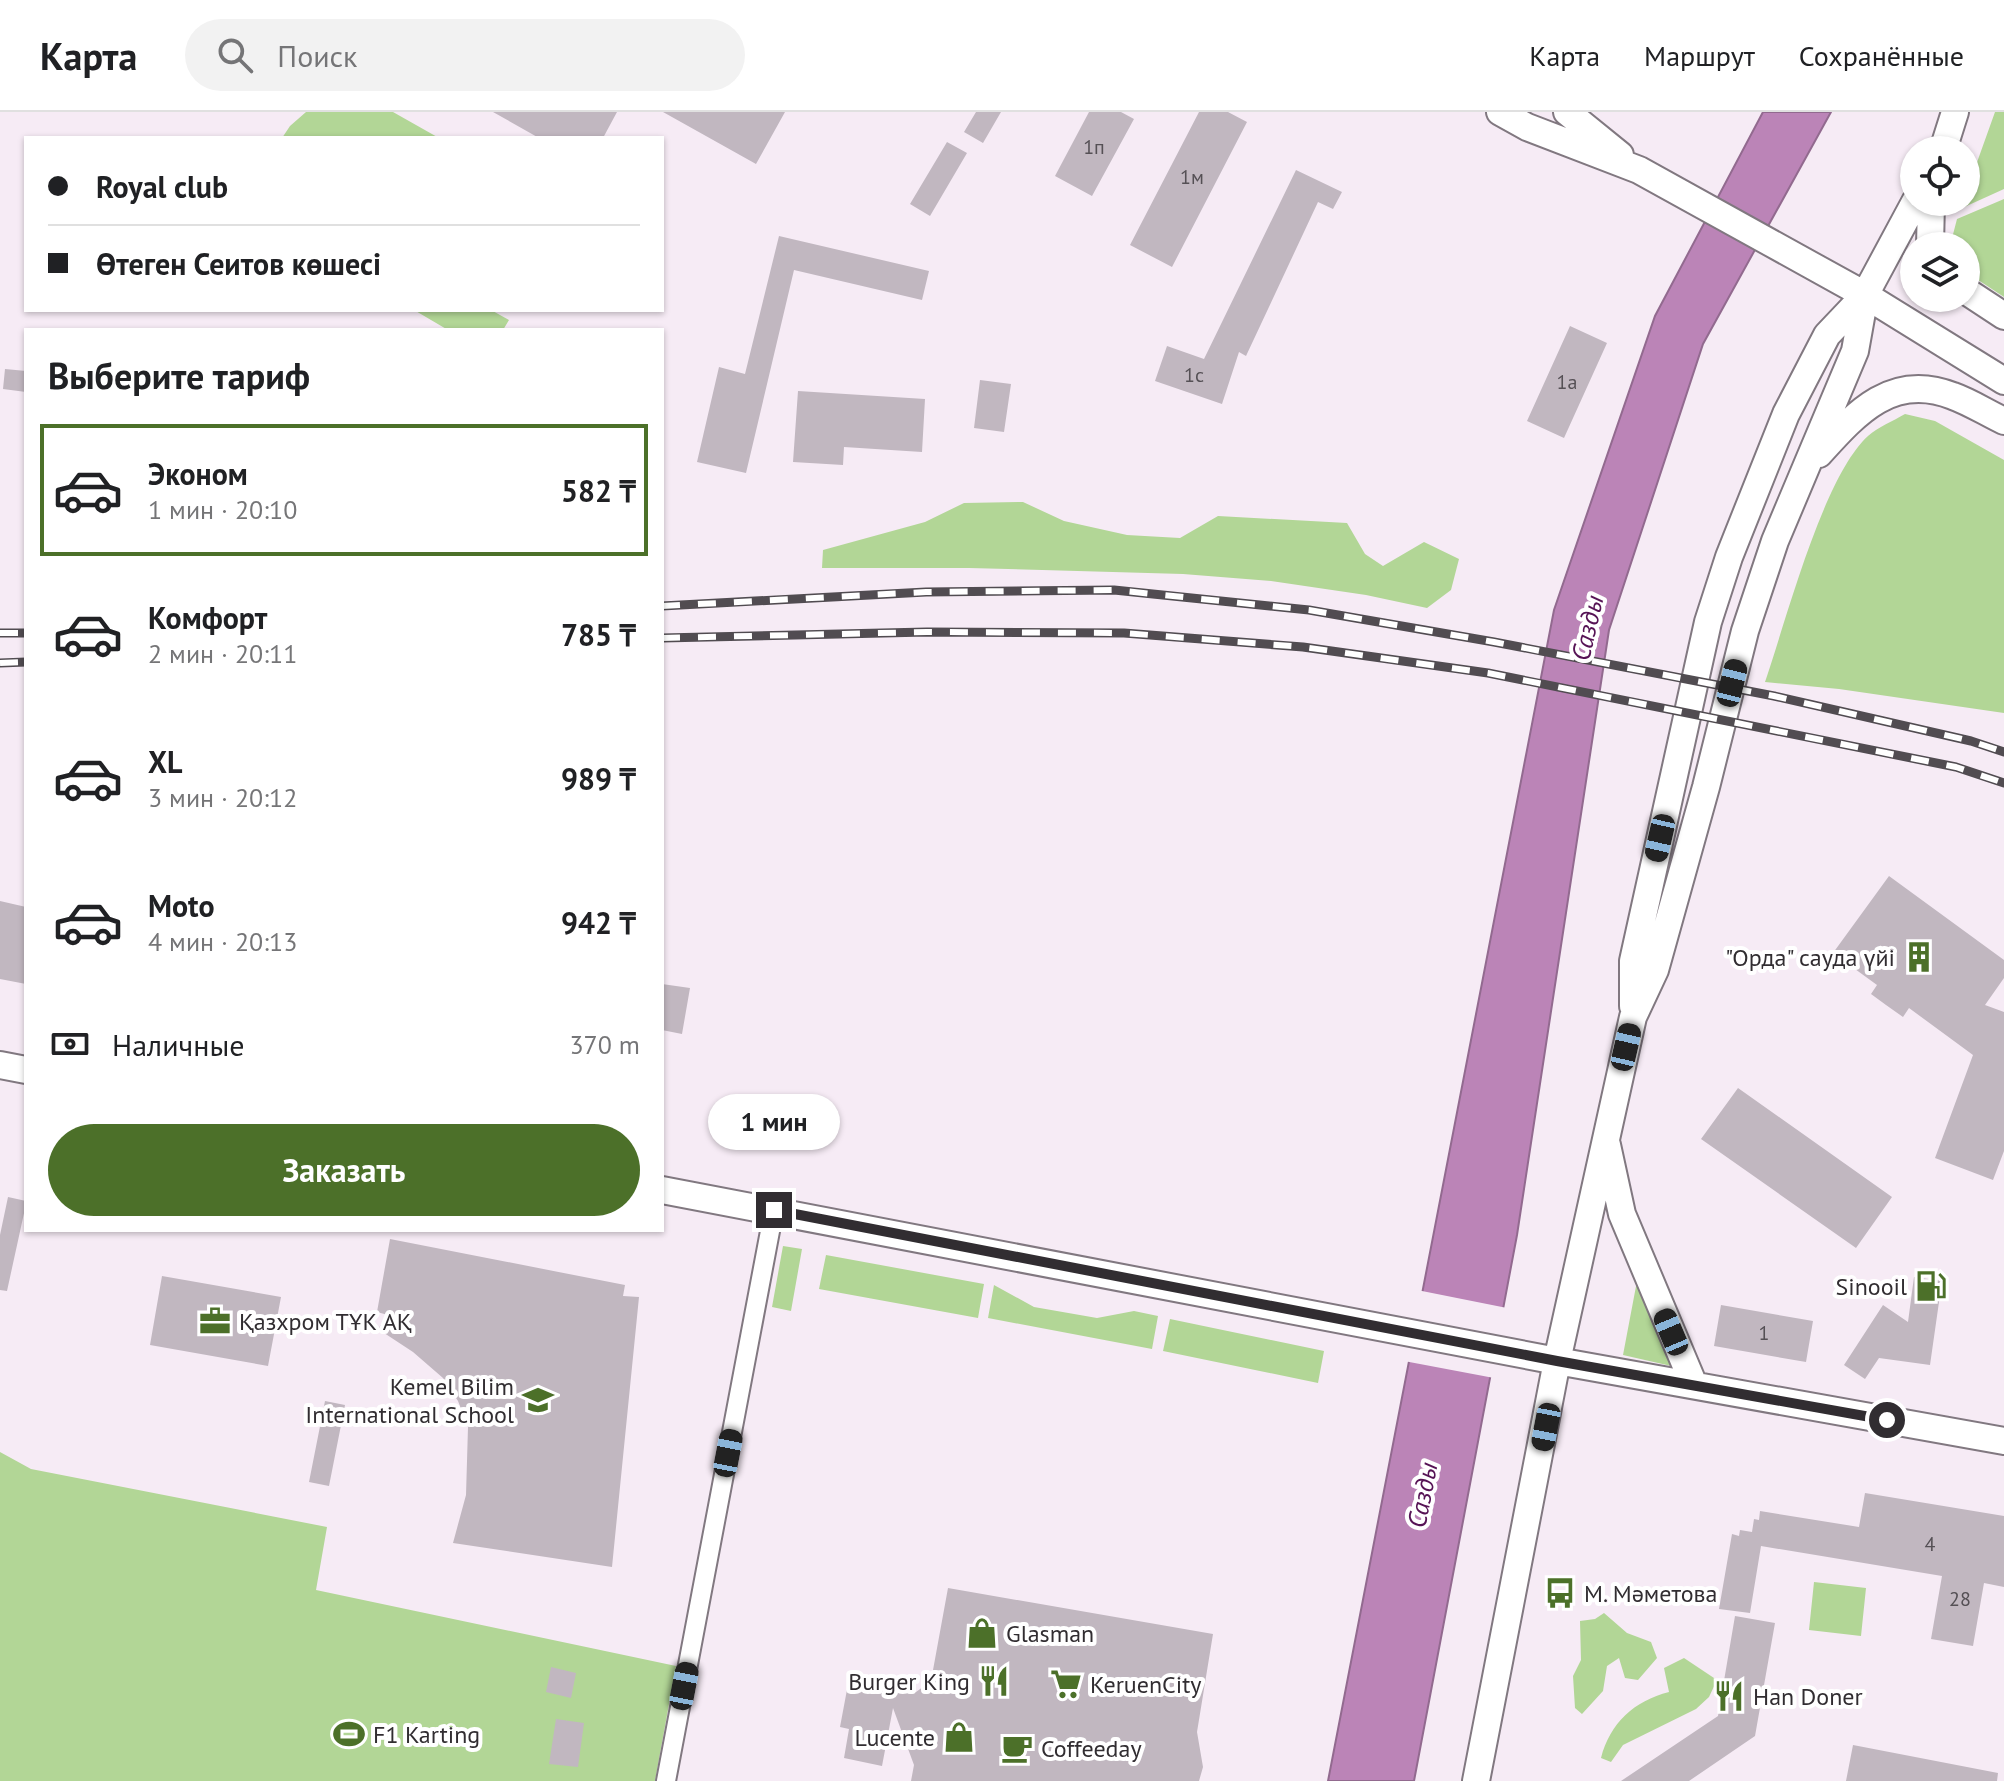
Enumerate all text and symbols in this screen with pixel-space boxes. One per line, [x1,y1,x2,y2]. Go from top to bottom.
search box [185,19,745,91]
text: Карта [40,31,137,80]
icon: search [213,33,257,77]
text: Поиск [277,36,357,75]
text: Карта [1529,37,1600,74]
text: Маршрут [1644,37,1755,74]
text: Сохранённые [1799,37,1964,74]
house number: 1п [1083,134,1105,160]
map controls [1900,136,1980,312]
button: locate [1900,136,1980,216]
house number: 1м [1180,164,1204,190]
text: Royal club [96,167,228,206]
button: layers [1900,232,1980,312]
text: Өтеген Сеитов көшесі [96,244,381,283]
text: Выберите тариф [48,352,310,399]
house number: 1с [1184,362,1204,388]
house number: 1а [1557,369,1577,395]
icon: car [52,454,124,526]
text: Эконом [148,454,248,493]
text: 582 ₸ [561,471,636,510]
text: 1 мин · 20:10 [148,493,297,526]
water label: Сазды [1563,592,1611,664]
icon: car [52,598,124,670]
text: Комфорт [148,598,267,637]
text: 785 ₸ [561,615,636,654]
text: 2 мин · 20:11 [148,637,297,670]
car [1715,657,1749,709]
icon: car [52,742,124,814]
text: XL [148,742,182,781]
text: 989 ₸ [561,759,636,798]
text: 3 мин · 20:12 [148,781,297,814]
car [1643,812,1677,864]
icon: car [52,886,124,958]
text: Moto [148,886,215,925]
text: 942 ₸ [561,903,636,942]
text: 4 мин · 20:13 [148,925,297,958]
building icon: "Орда" сауда үйі [1902,940,1936,974]
place label: "Орда" сауда үйі [1725,942,1895,973]
car [1609,1021,1643,1073]
icon: cash [48,1022,92,1066]
text: Наличные [112,1025,244,1064]
text: 370 m [569,1028,640,1061]
callout: 1 мин [708,1094,840,1150]
text: 1 мин [741,1105,807,1138]
button: Заказать [48,1124,640,1216]
route end [756,1192,792,1228]
fuel station icon: Sinooil [1914,1269,1948,1303]
place label: Sinooil [1836,1271,1907,1302]
office icon: Қазхром ТҰК АҚ [198,1304,232,1338]
car [1651,1305,1691,1359]
place label: Қазхром ТҰК АҚ [239,1306,412,1337]
house number: 1 [1759,1320,1769,1346]
place label: Kemel Bilim International School [305,1371,514,1430]
school or university icon: Kemel Bilim International School [521,1383,555,1417]
car [1530,1401,1562,1453]
route start [1869,1402,1905,1438]
car [712,1427,744,1479]
water label: Сазды [1399,1459,1445,1531]
house number: 4 [1925,1531,1936,1557]
bus stop icon: М. Мәметова [1543,1576,1577,1610]
place label: М. Мәметова [1584,1578,1717,1609]
house number: 28 [1949,1586,1971,1612]
shop icon: Glasman [965,1616,999,1650]
place label: Glasman [1006,1618,1094,1649]
car [668,1660,700,1712]
restaurant icon: Burger King [977,1664,1011,1698]
place label: Burger King [848,1666,970,1697]
supermarket icon: KeruenCity [1049,1667,1083,1701]
place label: KeruenCity [1090,1669,1202,1700]
restaurant icon: Han Doner [1712,1679,1746,1713]
place label: Han Doner [1753,1681,1863,1712]
sports icon: F1 Karting [332,1717,366,1751]
place label: F1 Karting [373,1719,480,1750]
shop icon: Lucente [942,1720,976,1754]
place label: Lucente [854,1722,935,1753]
cafe icon: Coffeeday [1000,1731,1034,1765]
place label: Coffeeday [1041,1733,1142,1764]

